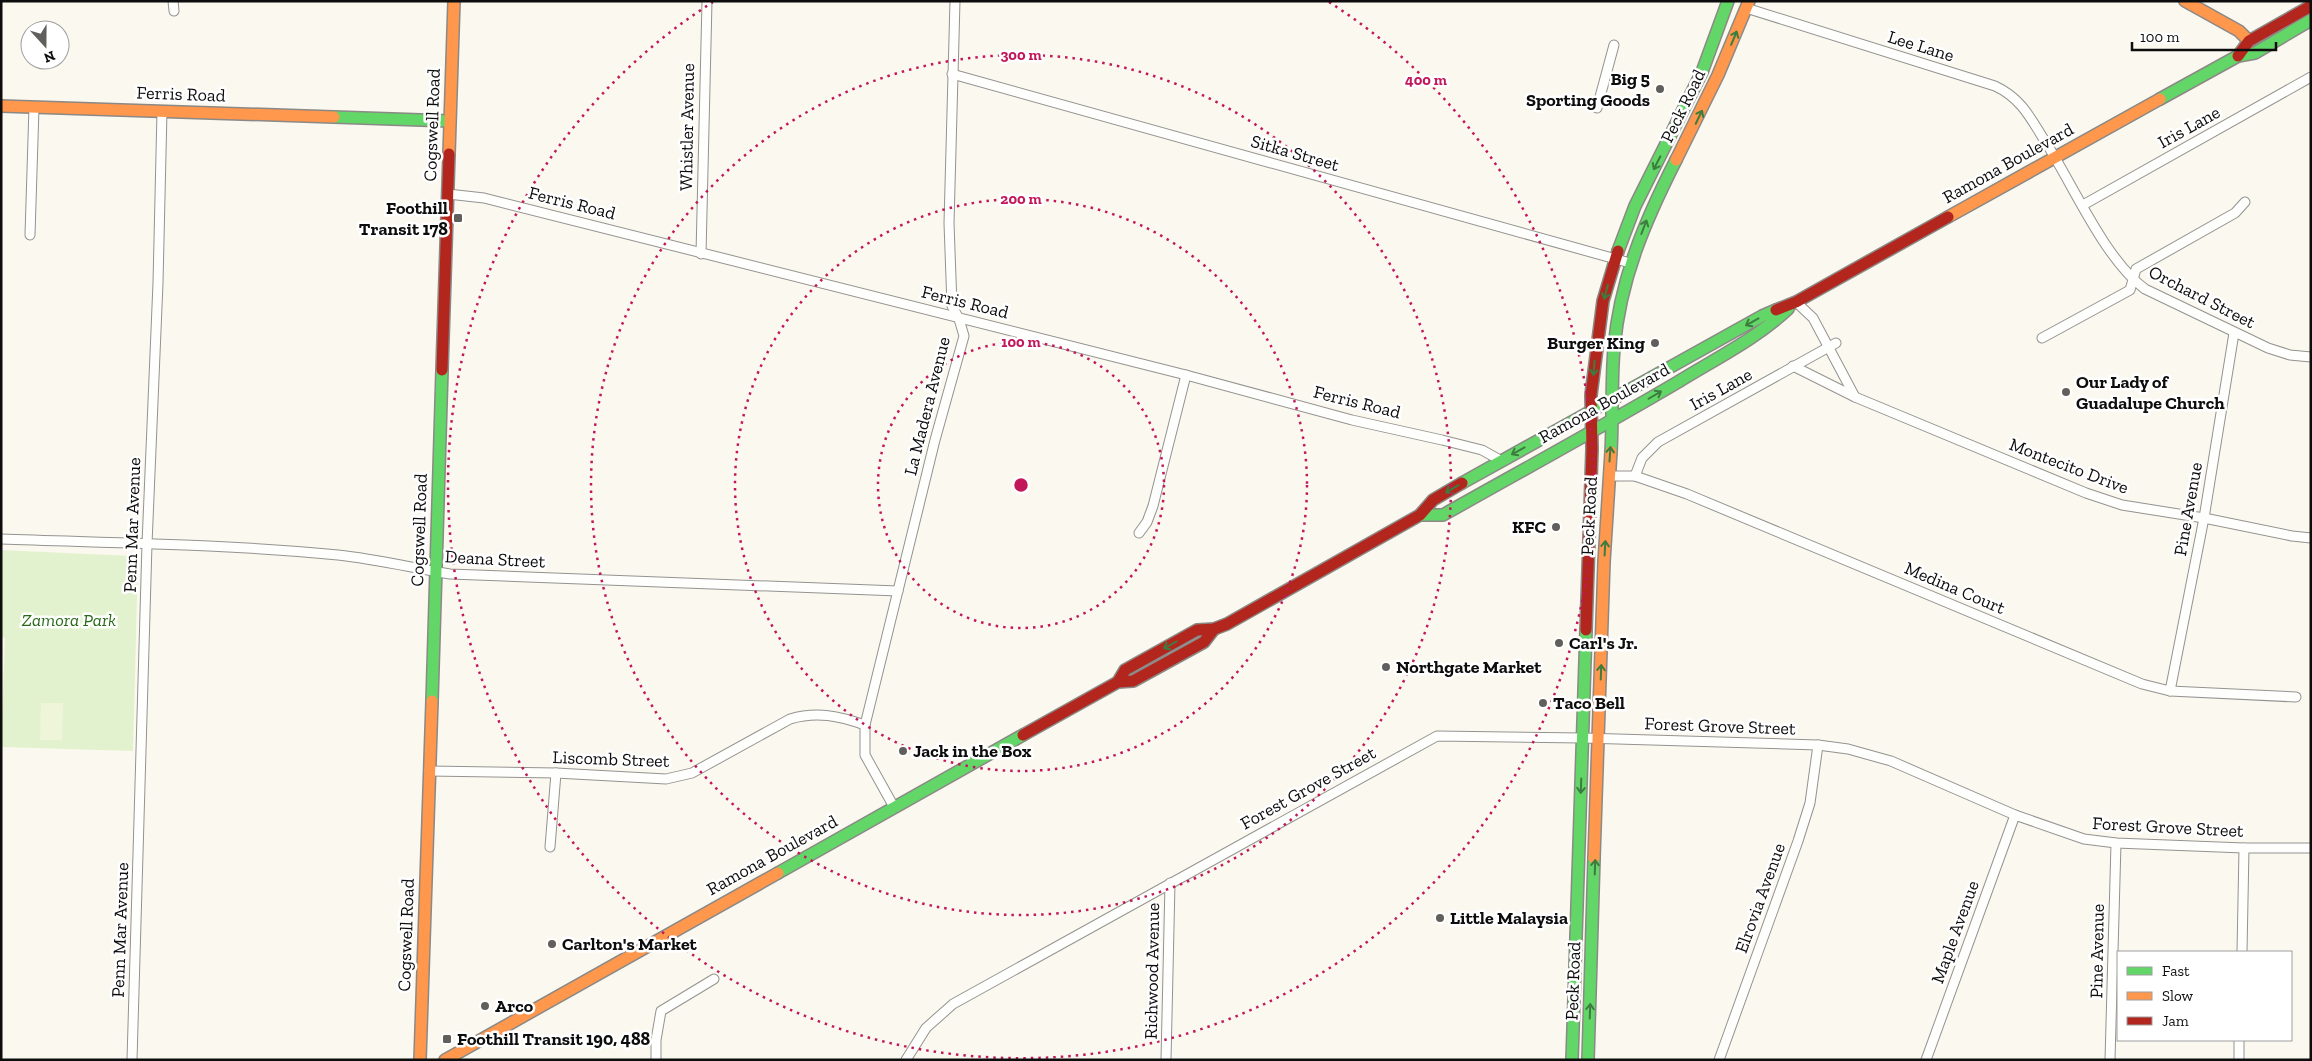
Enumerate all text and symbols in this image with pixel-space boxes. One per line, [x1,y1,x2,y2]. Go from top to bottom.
north arrow [20,20,70,70]
scale bar [2132,20,2276,52]
street label: Lee Lane [1885,26,1957,66]
text: 100 m [2140,28,2179,46]
one-way arrow [1729,31,1739,46]
text: 300 m [1000,46,1042,64]
text: N [41,47,57,67]
street label: Whistler Avenue [675,63,699,191]
street label: Peck Road [1656,66,1710,146]
street label: Cogswell Road [419,68,445,182]
place label: Big 5 Sporting Goods [1526,68,1650,111]
text: 400 m [1405,71,1447,89]
street label: Ferris Road [136,81,226,107]
marker: Big 5 Sporting Goods [1654,83,1666,95]
street label: Iris Lane [2154,101,2224,153]
one-way arrow [1694,110,1704,125]
street label: Ramona Boulevard [1939,118,2077,208]
street label: Sitka Street [1248,130,1342,176]
one-way arrow [1652,155,1661,170]
street label: Ferris Road [526,182,618,224]
text: 200 m [1000,190,1042,208]
place label: Foothill Transit 178 [359,197,448,240]
marker: Foothill Transit 178 [452,212,464,224]
one-way arrow [1641,219,1650,234]
street label: Orchard Street [2145,261,2259,333]
street label: Ferris Road [919,281,1011,323]
one-way arrow [1600,284,1610,300]
one-way arrow [1745,318,1760,327]
place label: Burger King [1547,332,1645,354]
text: 100 m [1001,333,1041,351]
street label: La Madera Avenue [899,334,955,478]
marker: Burger King [1649,337,1661,349]
street label: Ramona Boulevard [1535,358,1673,448]
one-way arrow [1589,360,1599,376]
street label: Iris Lane [1686,363,1756,415]
place label: Our Lady of Guadalupe Church [2076,371,2225,414]
street label: Ferris Road [1311,381,1403,423]
marker: Our Lady of Guadalupe Church [2060,386,2072,398]
one-way arrow [1648,389,1662,399]
street label: Montecito Drive [2006,433,2132,499]
one-way arrow [1511,446,1525,456]
one-way arrow [1606,447,1615,463]
street label: Penn Mar Avenue [119,457,145,593]
street label: Pine Avenue [2169,460,2207,558]
street label: Cogswell Road [406,473,432,587]
centre of rings [1012,476,1030,494]
street label: Peck Road [1576,476,1602,556]
one-way arrow [1445,485,1459,495]
place label: KFC [1512,516,1546,538]
marker: KFC [1550,521,1562,533]
one-way arrow [1600,540,1609,556]
street label: Deana Street [444,545,546,573]
street label: Medina Court [1901,557,2009,619]
park label: Zamora Park [22,609,116,631]
place label: Carl's Jr. [1569,632,1638,654]
marker: Carl's Jr. [1553,637,1565,649]
one-way arrow [1163,641,1177,651]
place label: Northgate Market [1396,656,1542,678]
marker: Northgate Market [1380,661,1392,673]
one-way arrow [1596,664,1606,680]
place label: Taco Bell [1553,692,1625,714]
marker: Taco Bell [1537,697,1549,709]
street label: Forest Grove Street [1644,712,1796,740]
place label: Jack in the Box [913,740,1032,762]
street label: Forest Grove Street [1236,742,1380,834]
marker: Jack in the Box [897,745,909,757]
street label: Liscomb Street [552,746,670,772]
one-way arrow [1576,778,1586,794]
street label: Ramona Boulevard [703,810,841,900]
street label: Forest Grove Street [2092,812,2244,842]
street label: Elrovia Avenue [1730,840,1790,956]
one-way arrow [1590,859,1599,875]
street label: Penn Mar Avenue [107,862,133,998]
street label: Maple Avenue [1926,877,1984,987]
street label: Cogswell Road [393,878,419,992]
street label: Richwood Avenue [1140,902,1164,1040]
street label: Pine Avenue [2085,903,2109,999]
place label: Little Malaysia [1450,907,1568,929]
marker: Little Malaysia [1434,912,1446,924]
place label: Carlton's Market [562,933,698,955]
marker: Carlton's Market [546,938,558,950]
street label: Peck Road [1561,941,1585,1021]
legend [2117,951,2292,1041]
text: Fast [2162,962,2190,980]
text: Slow [2162,987,2194,1005]
place label: Arco [495,995,534,1017]
marker: Arco [479,1000,491,1012]
one-way arrow [1585,1003,1595,1020]
text: Jam [2162,1012,2189,1030]
place label: Foothill Transit 190, 488 [457,1028,651,1050]
marker: Foothill Transit 190, 488 [441,1033,453,1045]

